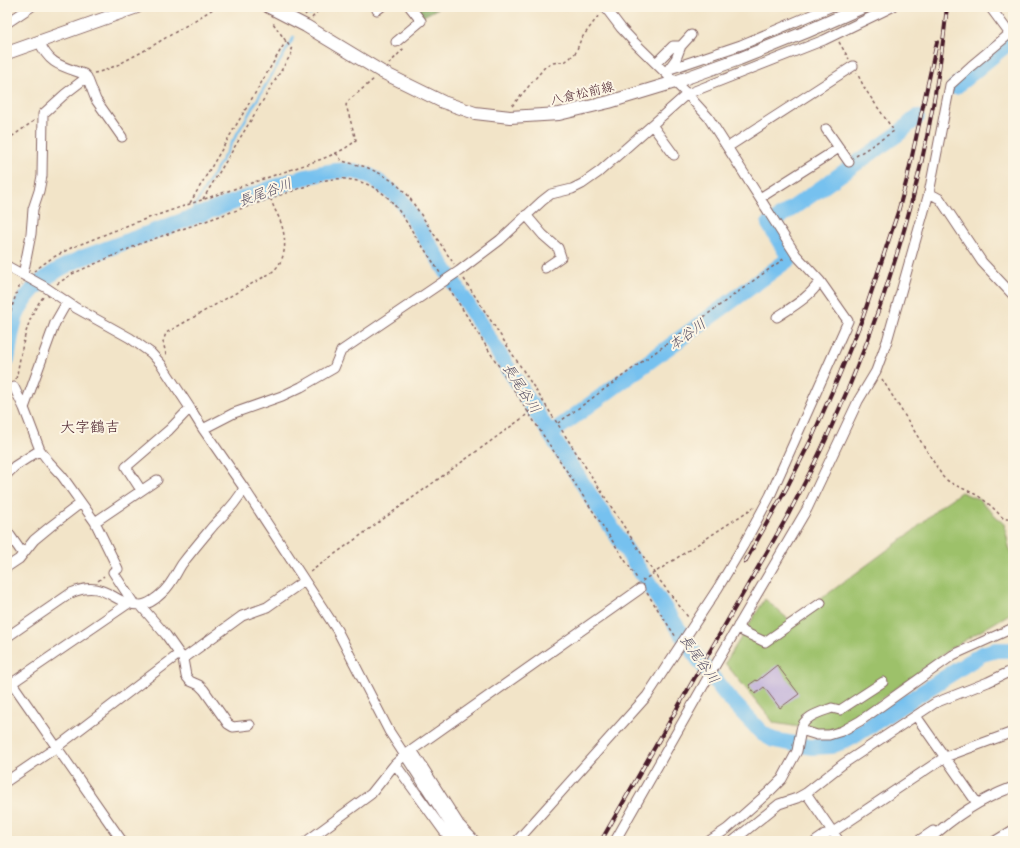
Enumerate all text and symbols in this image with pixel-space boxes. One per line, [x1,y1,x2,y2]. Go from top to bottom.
street label: 八倉松前線 [548,77,617,109]
water label: 長尾谷川 [236,174,294,210]
water label: 本谷川 [665,314,709,354]
water label: 長尾谷川 [499,360,545,416]
district label: 大字鶴吉 [60,417,120,436]
water label: 長尾谷川 [677,631,723,687]

